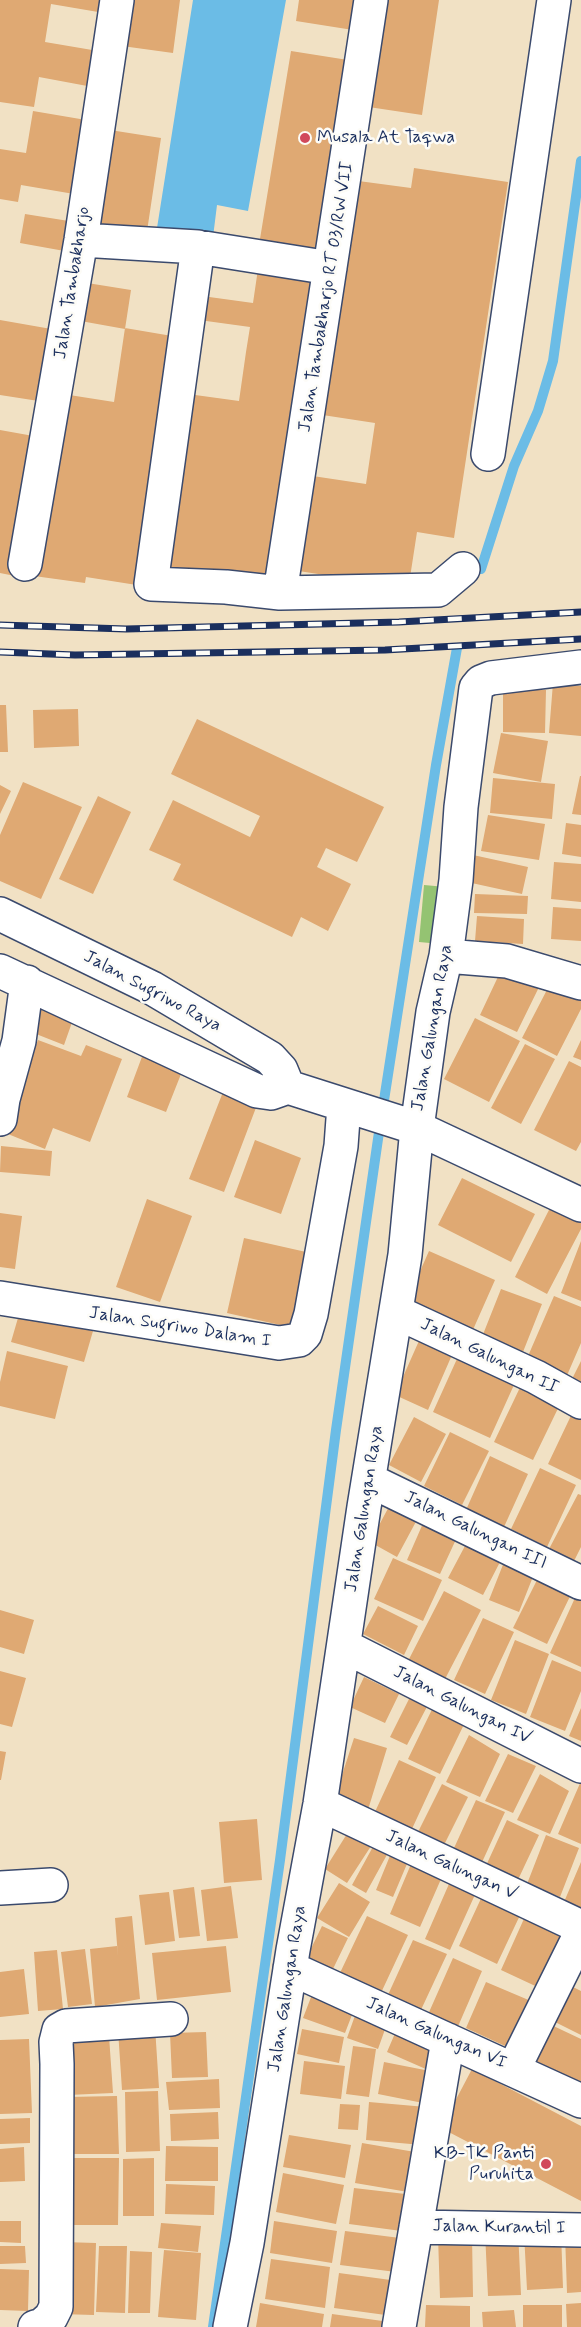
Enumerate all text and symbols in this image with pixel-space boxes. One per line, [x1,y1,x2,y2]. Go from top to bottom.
place label: Musala At Taqwa [317,127,455,149]
marker: Musala At Taqwa [298,131,312,145]
street label: Jalan Tambakharjo RT 03/RW VII [295,160,359,434]
street label: Jalan Tambakharjo [50,205,96,361]
street label: Jalan Galungan Raya [408,943,458,1113]
street label: Jalan Sugriwo Raya [79,947,225,1037]
street label: Jalan Sugriwo Dalam I [88,1303,272,1353]
street label: Jalan Galungan II [417,1314,561,1400]
street label: Jalan Galungan Raya [341,1424,389,1594]
street label: Jalan Galungan III [400,1487,550,1575]
street label: Jalan Galungan IV [389,1662,535,1750]
street label: Jalan Galungan V [382,1826,520,1906]
street label: Jalan Galungan Raya [264,1904,312,2074]
street label: Jalan Galungan VI [362,1993,510,2075]
place label: KB-TK Panti Puruhita [434,2143,534,2186]
marker: KB-TK Panti Puruhita [539,2157,553,2171]
street label: Jalan Kurantil I [432,2216,566,2240]

